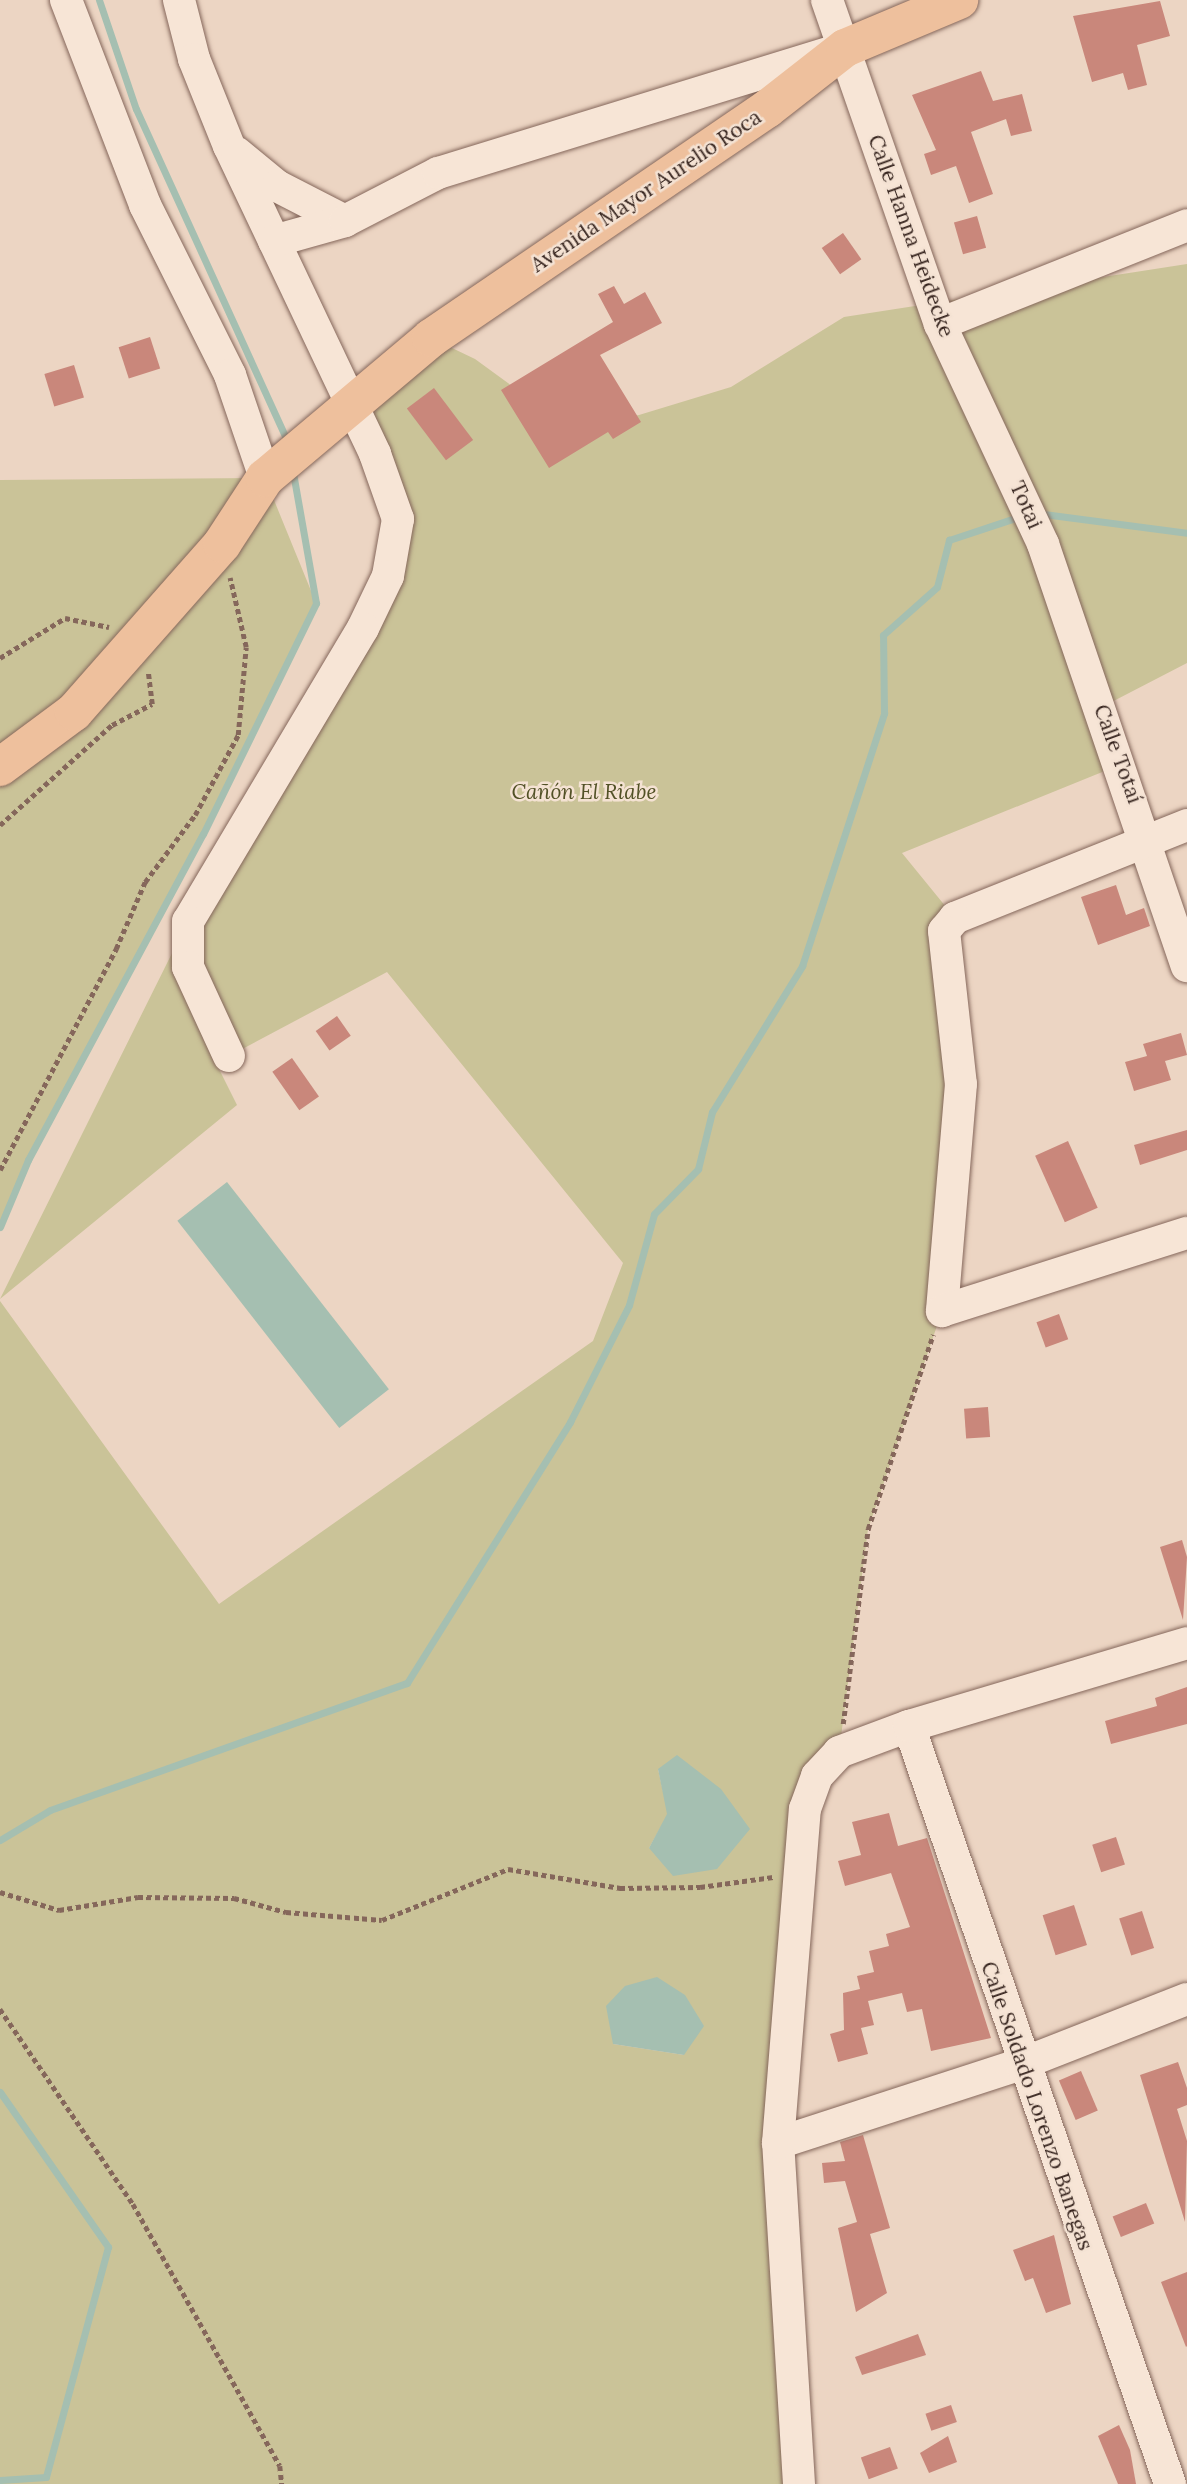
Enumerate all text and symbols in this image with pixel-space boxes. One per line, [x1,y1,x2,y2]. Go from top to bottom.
street label: Avenida Mayor Aurelio Roca [526,104,766,278]
street label: Calle Hanna Heidecke [863,131,959,341]
street label: Totai [1004,477,1048,533]
street label: Calle Totaí [1088,701,1148,807]
park label: Cañón El Riabe [512,779,656,805]
street label: Calle Soldado Lorenzo Banegas [976,1958,1098,2254]

